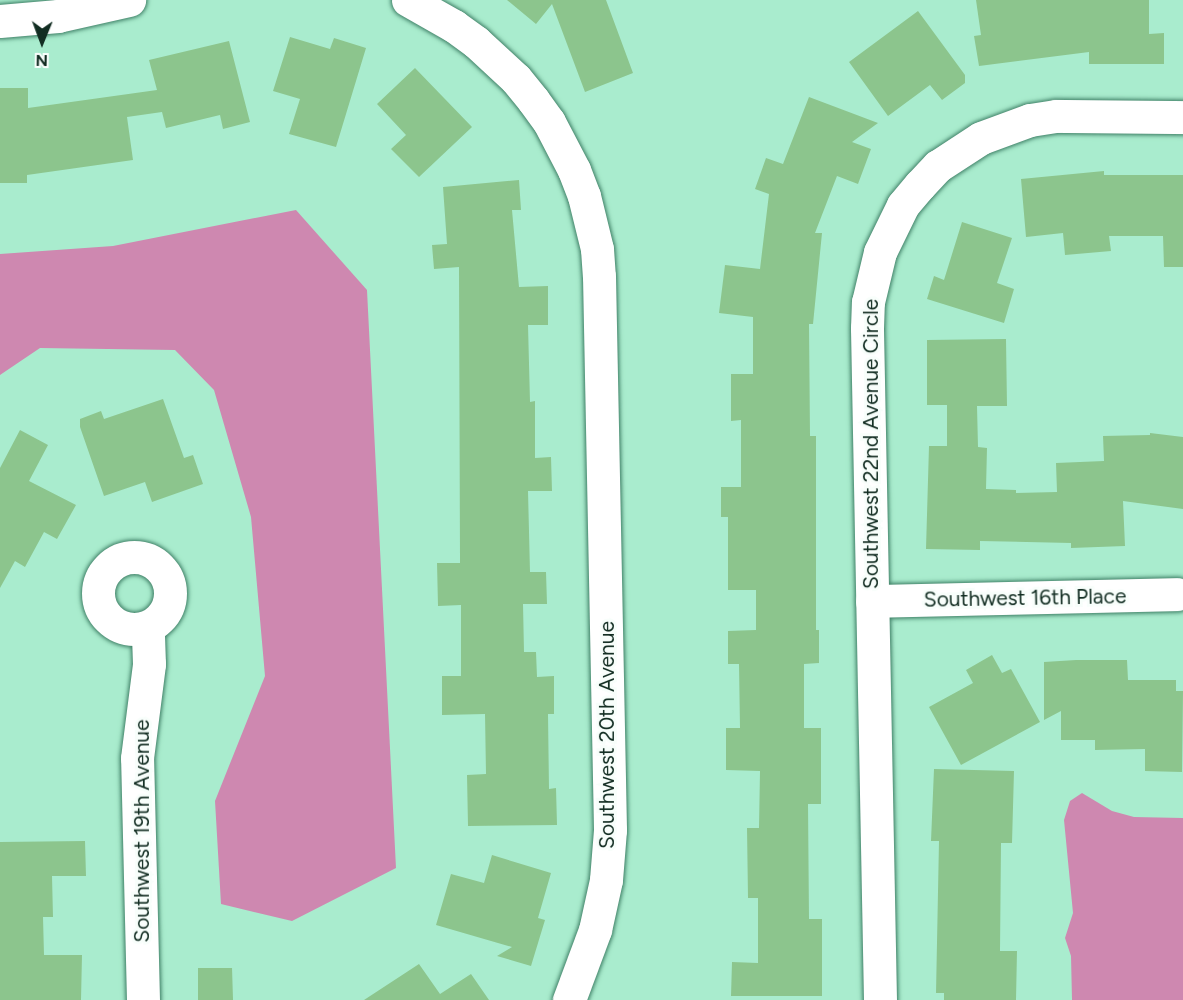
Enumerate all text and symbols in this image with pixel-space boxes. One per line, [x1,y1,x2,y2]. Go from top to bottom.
north arrow [12,12,72,72]
text: N [35,51,48,70]
street label: Southwest 22nd Avenue Circle [858,299,884,589]
street label: Southwest 16th Place [923,584,1127,612]
street label: Southwest 20th Avenue [594,621,620,849]
street label: Southwest 19th Avenue [129,719,155,943]

